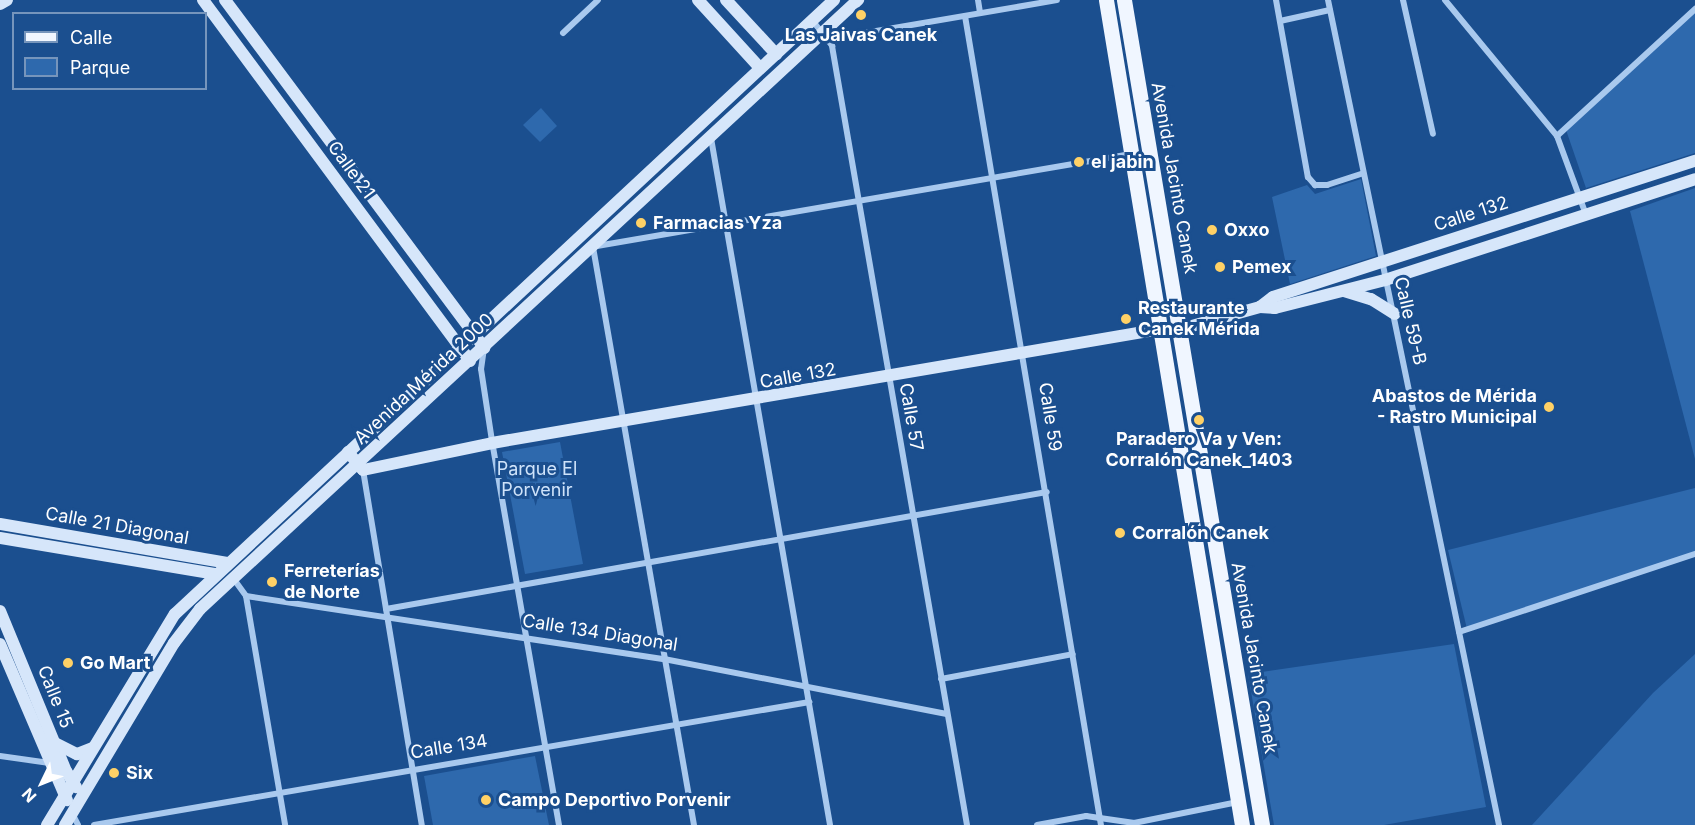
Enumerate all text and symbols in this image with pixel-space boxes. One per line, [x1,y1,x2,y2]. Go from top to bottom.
marker: Las Jaivas Canek [854,8,868,22]
legend [12,12,207,90]
place label: Las Jaivas Canek [785,24,937,46]
text: Calle [70,27,112,48]
text: Parque [70,57,130,78]
street label: Avenida Jacinto Canek [1147,81,1201,275]
street label: Calle 21 [323,137,379,203]
place label: el jabin [1091,151,1154,173]
marker: el jabin [1072,155,1086,169]
street label: Calle 132 [1431,192,1511,236]
place label: Farmacias Yza [653,212,782,234]
marker: Farmacias Yza [634,216,648,230]
place label: Oxxo [1224,219,1269,241]
marker: Oxxo [1205,223,1219,237]
place label: Pemex [1232,256,1291,278]
marker: Pemex [1213,260,1227,274]
street label: Calle 59-B [1389,275,1431,367]
place label: Restaurante Canek Mérida [1138,298,1260,340]
street label: Avenida Mérida 2000 [350,309,498,449]
marker: Restaurante Canek Mérida [1119,312,1133,326]
street label: Calle 132 [758,359,838,393]
street label: Calle 57 [894,381,928,453]
street label: Calle 59 [1034,381,1066,453]
place label: Abastos de Mérida - Rastro Municipal [1372,386,1537,428]
marker: Abastos de Mérida - Rastro Municipal [1542,400,1556,414]
marker: Paradero Va y Ven: Corralón Canek_1403 [1192,413,1206,427]
place label: Paradero Va y Ven: Corralón Canek_1403 [1105,429,1293,472]
park label: Parque El Porvenir [497,459,577,502]
street label: Calle 21 Diagonal [44,503,190,549]
place label: Corralón Canek [1132,522,1269,544]
marker: Corralón Canek [1113,526,1127,540]
place label: Ferreterías de Norte [284,561,380,604]
street label: Avenida Jacinto Canek [1227,561,1281,755]
marker: Ferreterías de Norte [265,575,279,589]
street label: Calle 134 Diagonal [521,610,679,656]
place label: Go Mart [80,652,150,674]
marker: Go Mart [61,656,75,670]
street label: Calle 15 [33,662,77,732]
street label: Calle 134 [409,730,489,764]
north arrow [12,753,72,813]
place label: Six [126,762,153,784]
marker: Six [107,766,121,780]
text: N [17,784,40,807]
place label: Campo Deportivo Porvenir [498,789,731,811]
marker: Campo Deportivo Porvenir [479,793,493,807]

